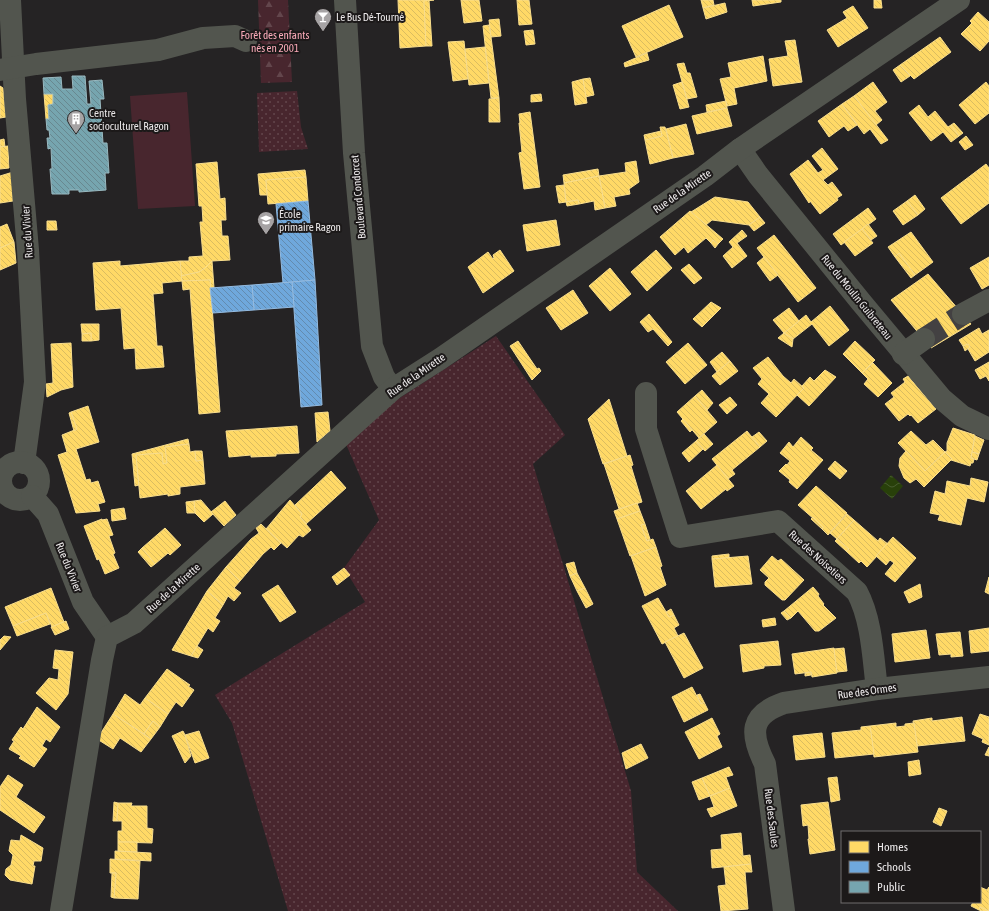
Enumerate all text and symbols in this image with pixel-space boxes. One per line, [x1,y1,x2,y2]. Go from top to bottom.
bar icon: Le Bus Dé-Tourné [313,7,333,32]
place label: Le Bus Dé-Tourné [336,11,404,23]
park label: Forêt des enfants nés en 2001 [241,29,309,54]
place label: Centre socioculturel Ragon [89,107,169,132]
building icon: Centre socioculturel Ragon [66,109,86,134]
street label: Boulevard Condorcet [348,155,368,239]
street label: Rue de la Mirette [651,167,713,215]
street label: Rue du Vivier [19,205,35,259]
place label: École primaire Ragon [279,208,341,233]
school or university icon: École primaire Ragon [256,210,276,235]
street label: Rue du Moulin Guibreteau [819,252,895,342]
street label: Rue de la Mirette [385,351,447,399]
street label: Rue des Noisetiers [787,528,850,586]
street label: Rue du Vivier [54,540,85,594]
street label: Rue de la Mirette [144,561,202,615]
street label: Rue des Ormes [837,681,897,701]
street label: Rue des Saules [762,788,782,848]
legend [841,831,981,903]
text: Homes [877,840,908,854]
text: Schools [877,860,911,874]
text: Public [877,880,905,894]

